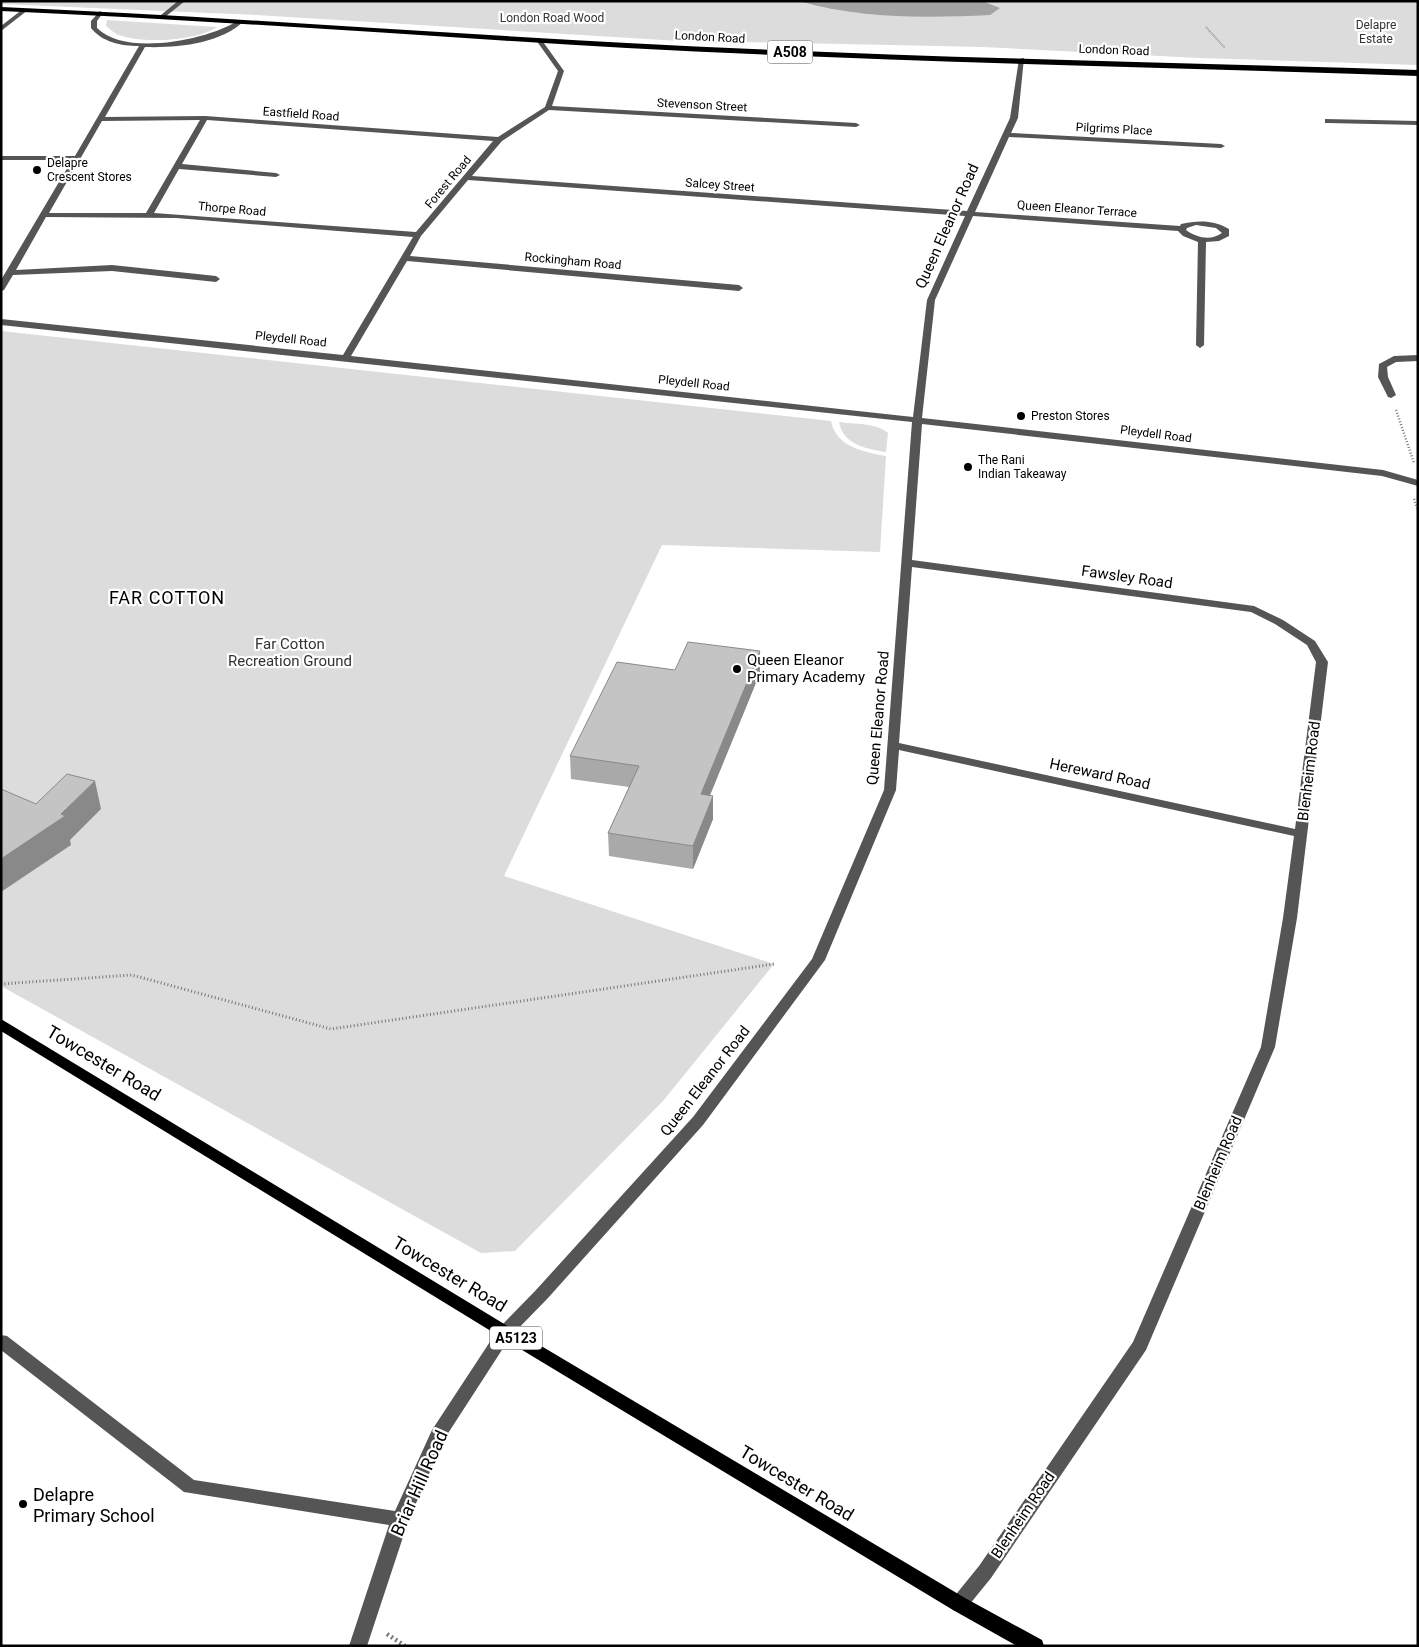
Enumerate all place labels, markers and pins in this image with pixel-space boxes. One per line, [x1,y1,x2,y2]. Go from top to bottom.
place label: Delapre Crescent Stores [47,156,132,184]
marker: Delapre Crescent Stores [31,164,43,176]
place label: Preston Stores [1031,409,1110,423]
marker: Preston Stores [1015,410,1027,422]
place label: The Rani Indian Takeaway [978,453,1067,481]
marker: The Rani Indian Takeaway [962,461,974,473]
place label: Queen Eleanor Primary Academy [747,651,865,686]
marker: Queen Eleanor Primary Academy [731,663,743,675]
place label: Delapre Primary School [33,1484,155,1526]
marker: Delapre Primary School [17,1498,29,1510]

